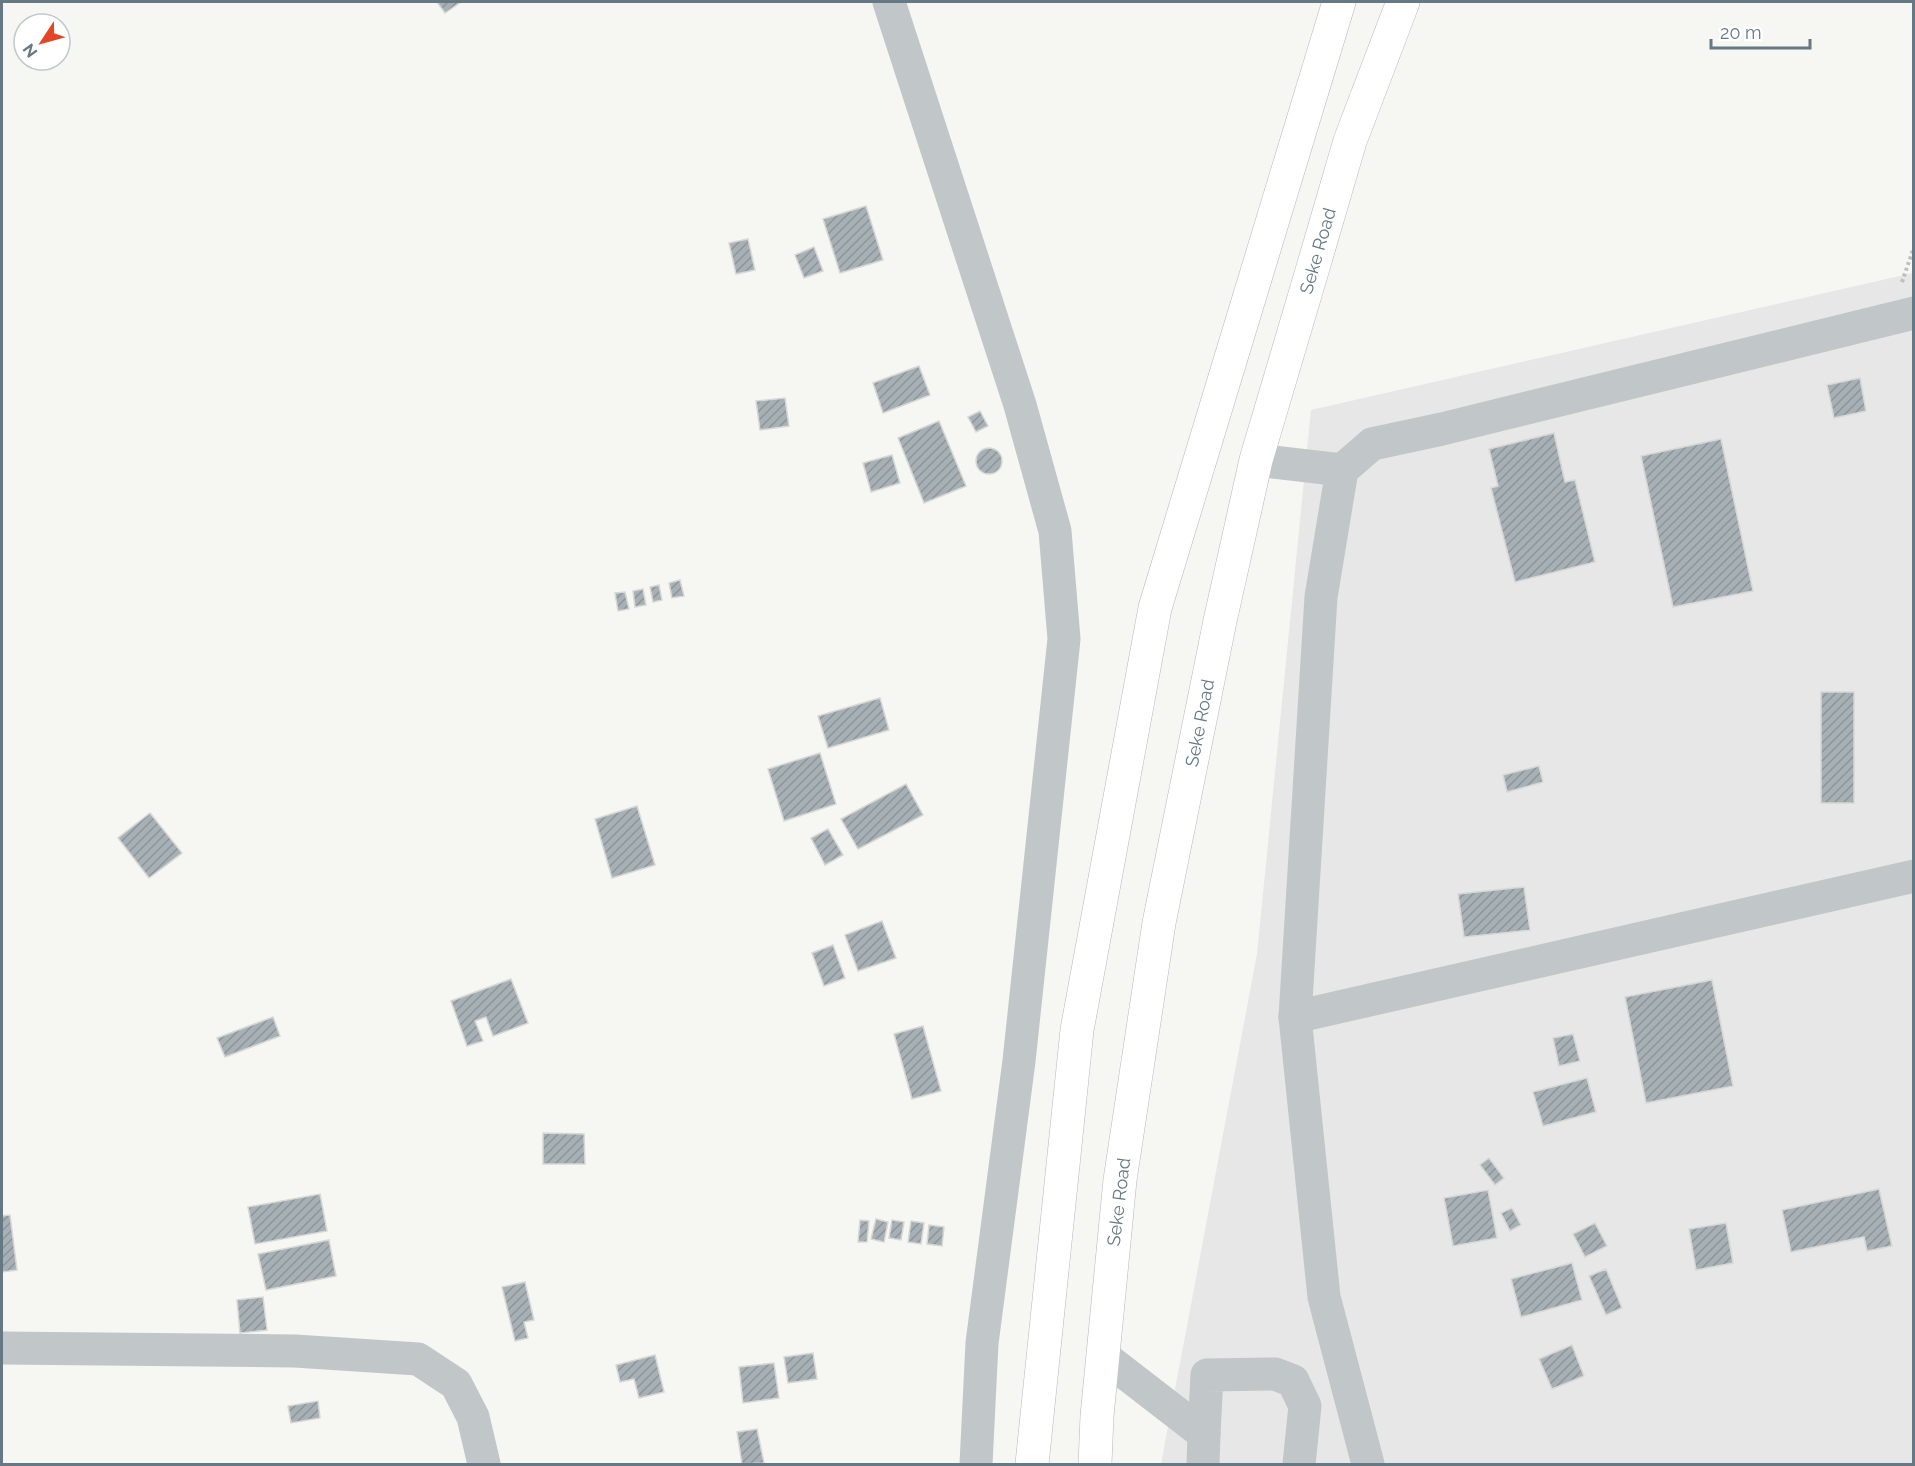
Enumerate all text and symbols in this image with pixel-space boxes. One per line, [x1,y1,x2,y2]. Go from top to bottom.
north arrow [12,12,72,72]
scale bar [1711,12,1810,50]
text: 20 m [1720,22,1762,43]
text: N [19,40,42,61]
street label: Seke Road [1295,205,1340,296]
street label: Seke Road [1181,677,1218,769]
street label: Seke Road [1103,1157,1134,1247]

